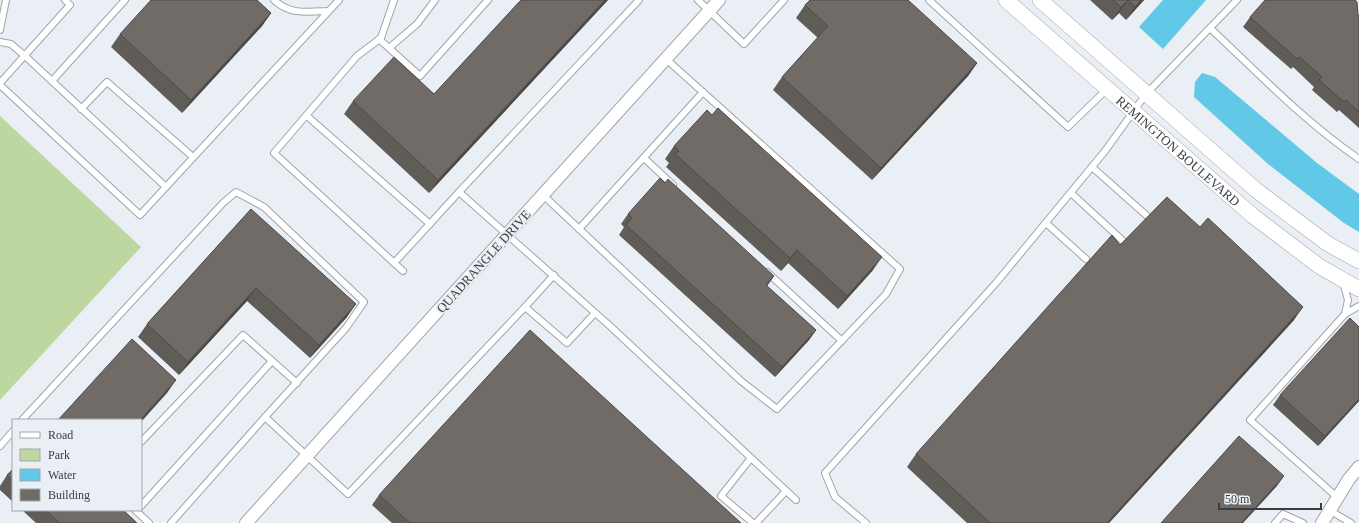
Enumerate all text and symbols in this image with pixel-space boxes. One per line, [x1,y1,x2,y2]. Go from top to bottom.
street label: REMINGTON BOULEVARD [1113,93,1243,209]
street label: QUADRANGLE DRIVE [433,207,534,316]
legend [12,419,142,511]
text: Road [48,428,73,442]
text: Park [48,448,70,462]
text: Water [48,468,76,482]
scale bar [1219,485,1321,511]
text: Building [48,488,90,502]
text: 50 m [1225,492,1250,506]

